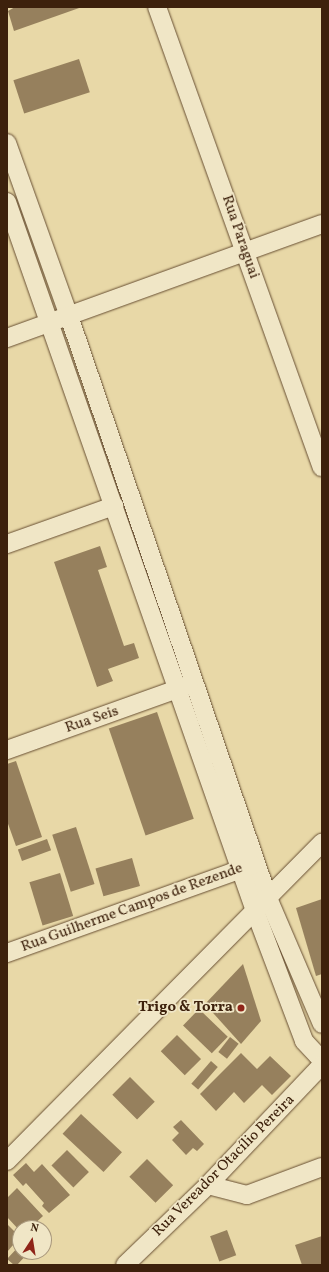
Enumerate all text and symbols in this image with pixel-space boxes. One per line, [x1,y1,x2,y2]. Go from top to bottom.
street label: Rua Paraguai [217,193,263,281]
street label: Rua Seis [63,702,121,738]
street label: Rua Guilherme Campos de Rezende [19,859,245,957]
place label: Trigo & Torra [138,999,233,1017]
marker: Trigo & Torra [236,1003,246,1013]
street label: Rua Vereador Otacílio Pereira [149,1091,299,1241]
north arrow [12,1220,52,1260]
text: N [29,1221,40,1237]

